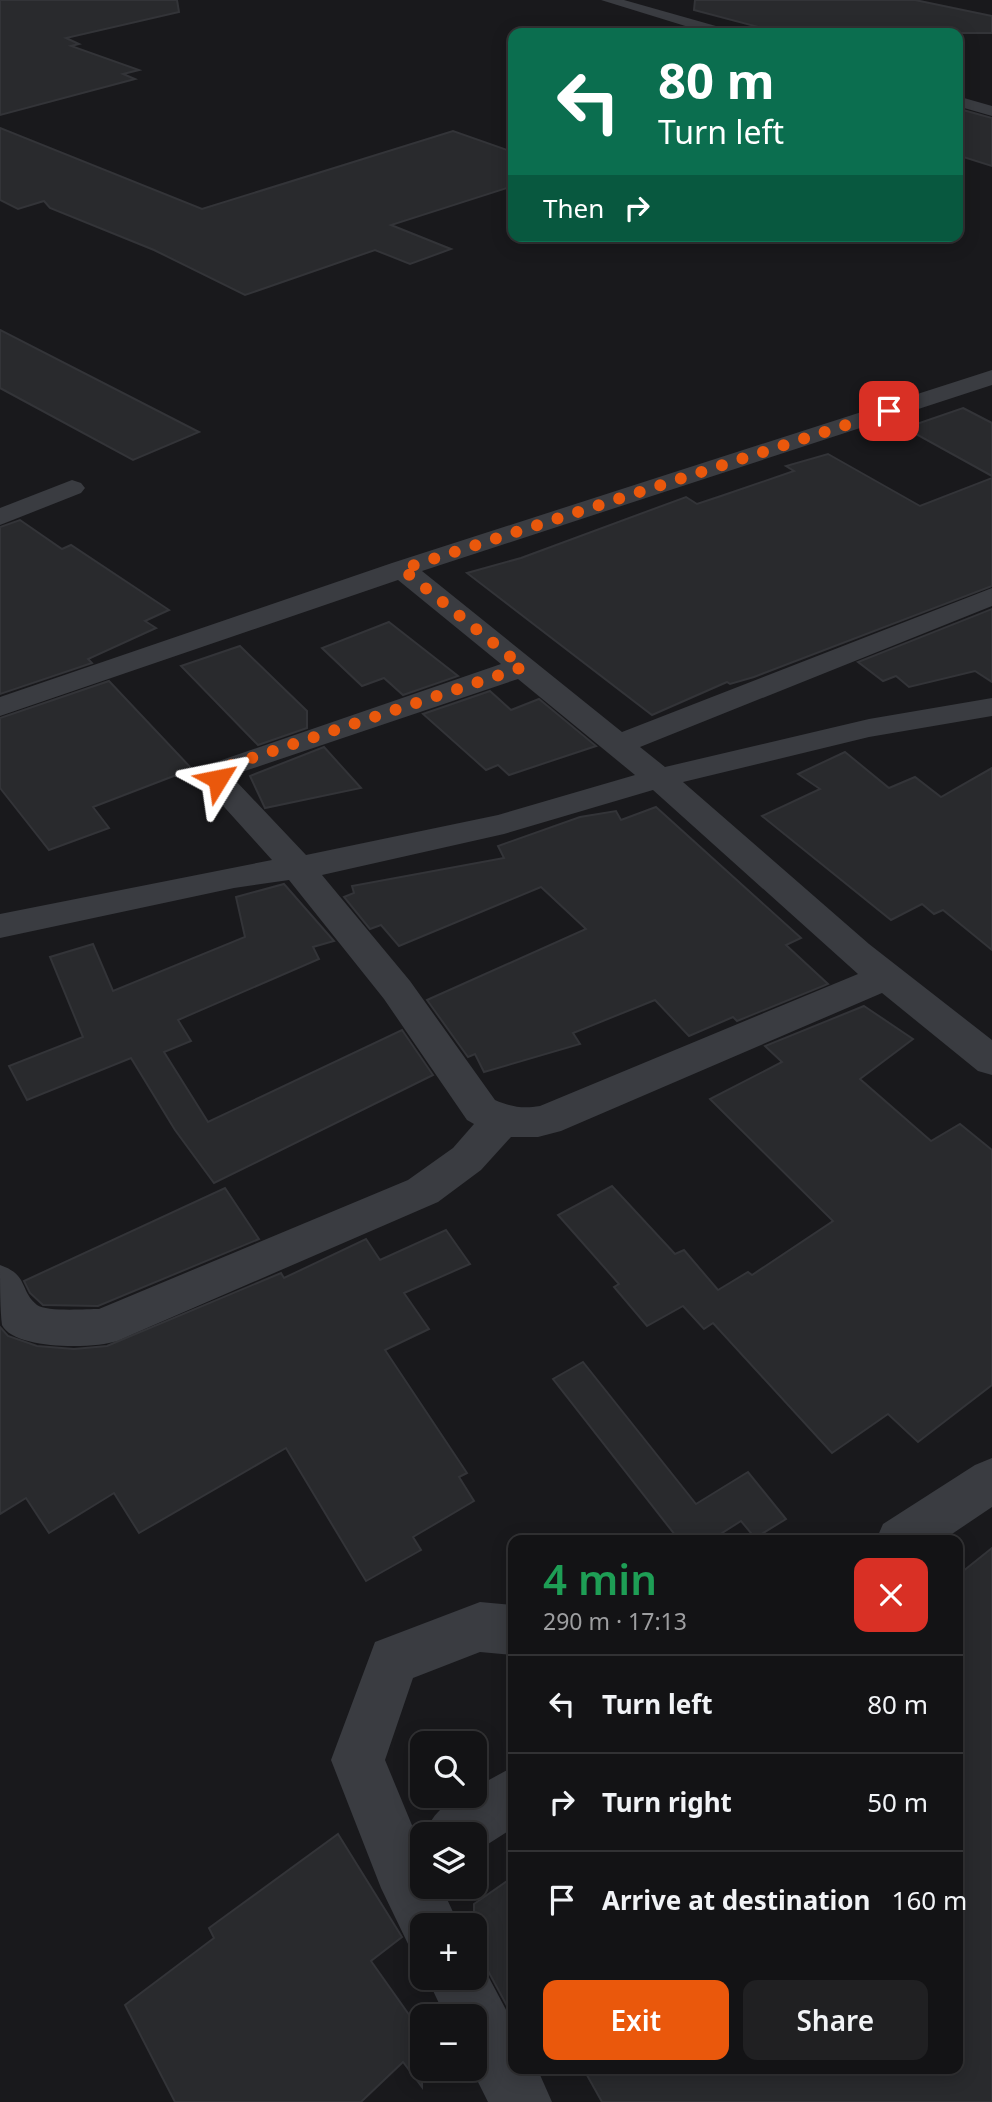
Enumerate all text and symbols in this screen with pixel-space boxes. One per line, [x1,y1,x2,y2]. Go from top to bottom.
text: 80 m [658,47,775,113]
icon: left [543,56,634,147]
text: Turn left [658,110,784,153]
icon: right [618,189,656,227]
text: Then [543,190,604,226]
pin [859,381,919,441]
icon: arrive [870,392,908,430]
position arrow [181,742,255,816]
text: 4 min [543,1550,657,1607]
button: close [854,1558,928,1632]
text: 290 m · 17:13 [543,1605,687,1637]
icon: left [543,1685,581,1723]
text: Turn left [602,1686,713,1722]
text: 80 m [867,1686,928,1722]
map controls [410,1731,487,2081]
button: search [410,1731,487,1808]
icon: right [543,1783,581,1821]
text: Turn right [602,1784,732,1820]
text: 50 m [867,1784,928,1820]
button: layers [410,1822,487,1899]
icon: arrive [543,1881,581,1919]
text: Arrive at destination [602,1882,871,1918]
text: 160 m [892,1882,967,1918]
button: + [410,1913,487,1990]
button: Exit [543,1980,729,2060]
button: Share [743,1980,928,2060]
button: − [410,2004,487,2081]

